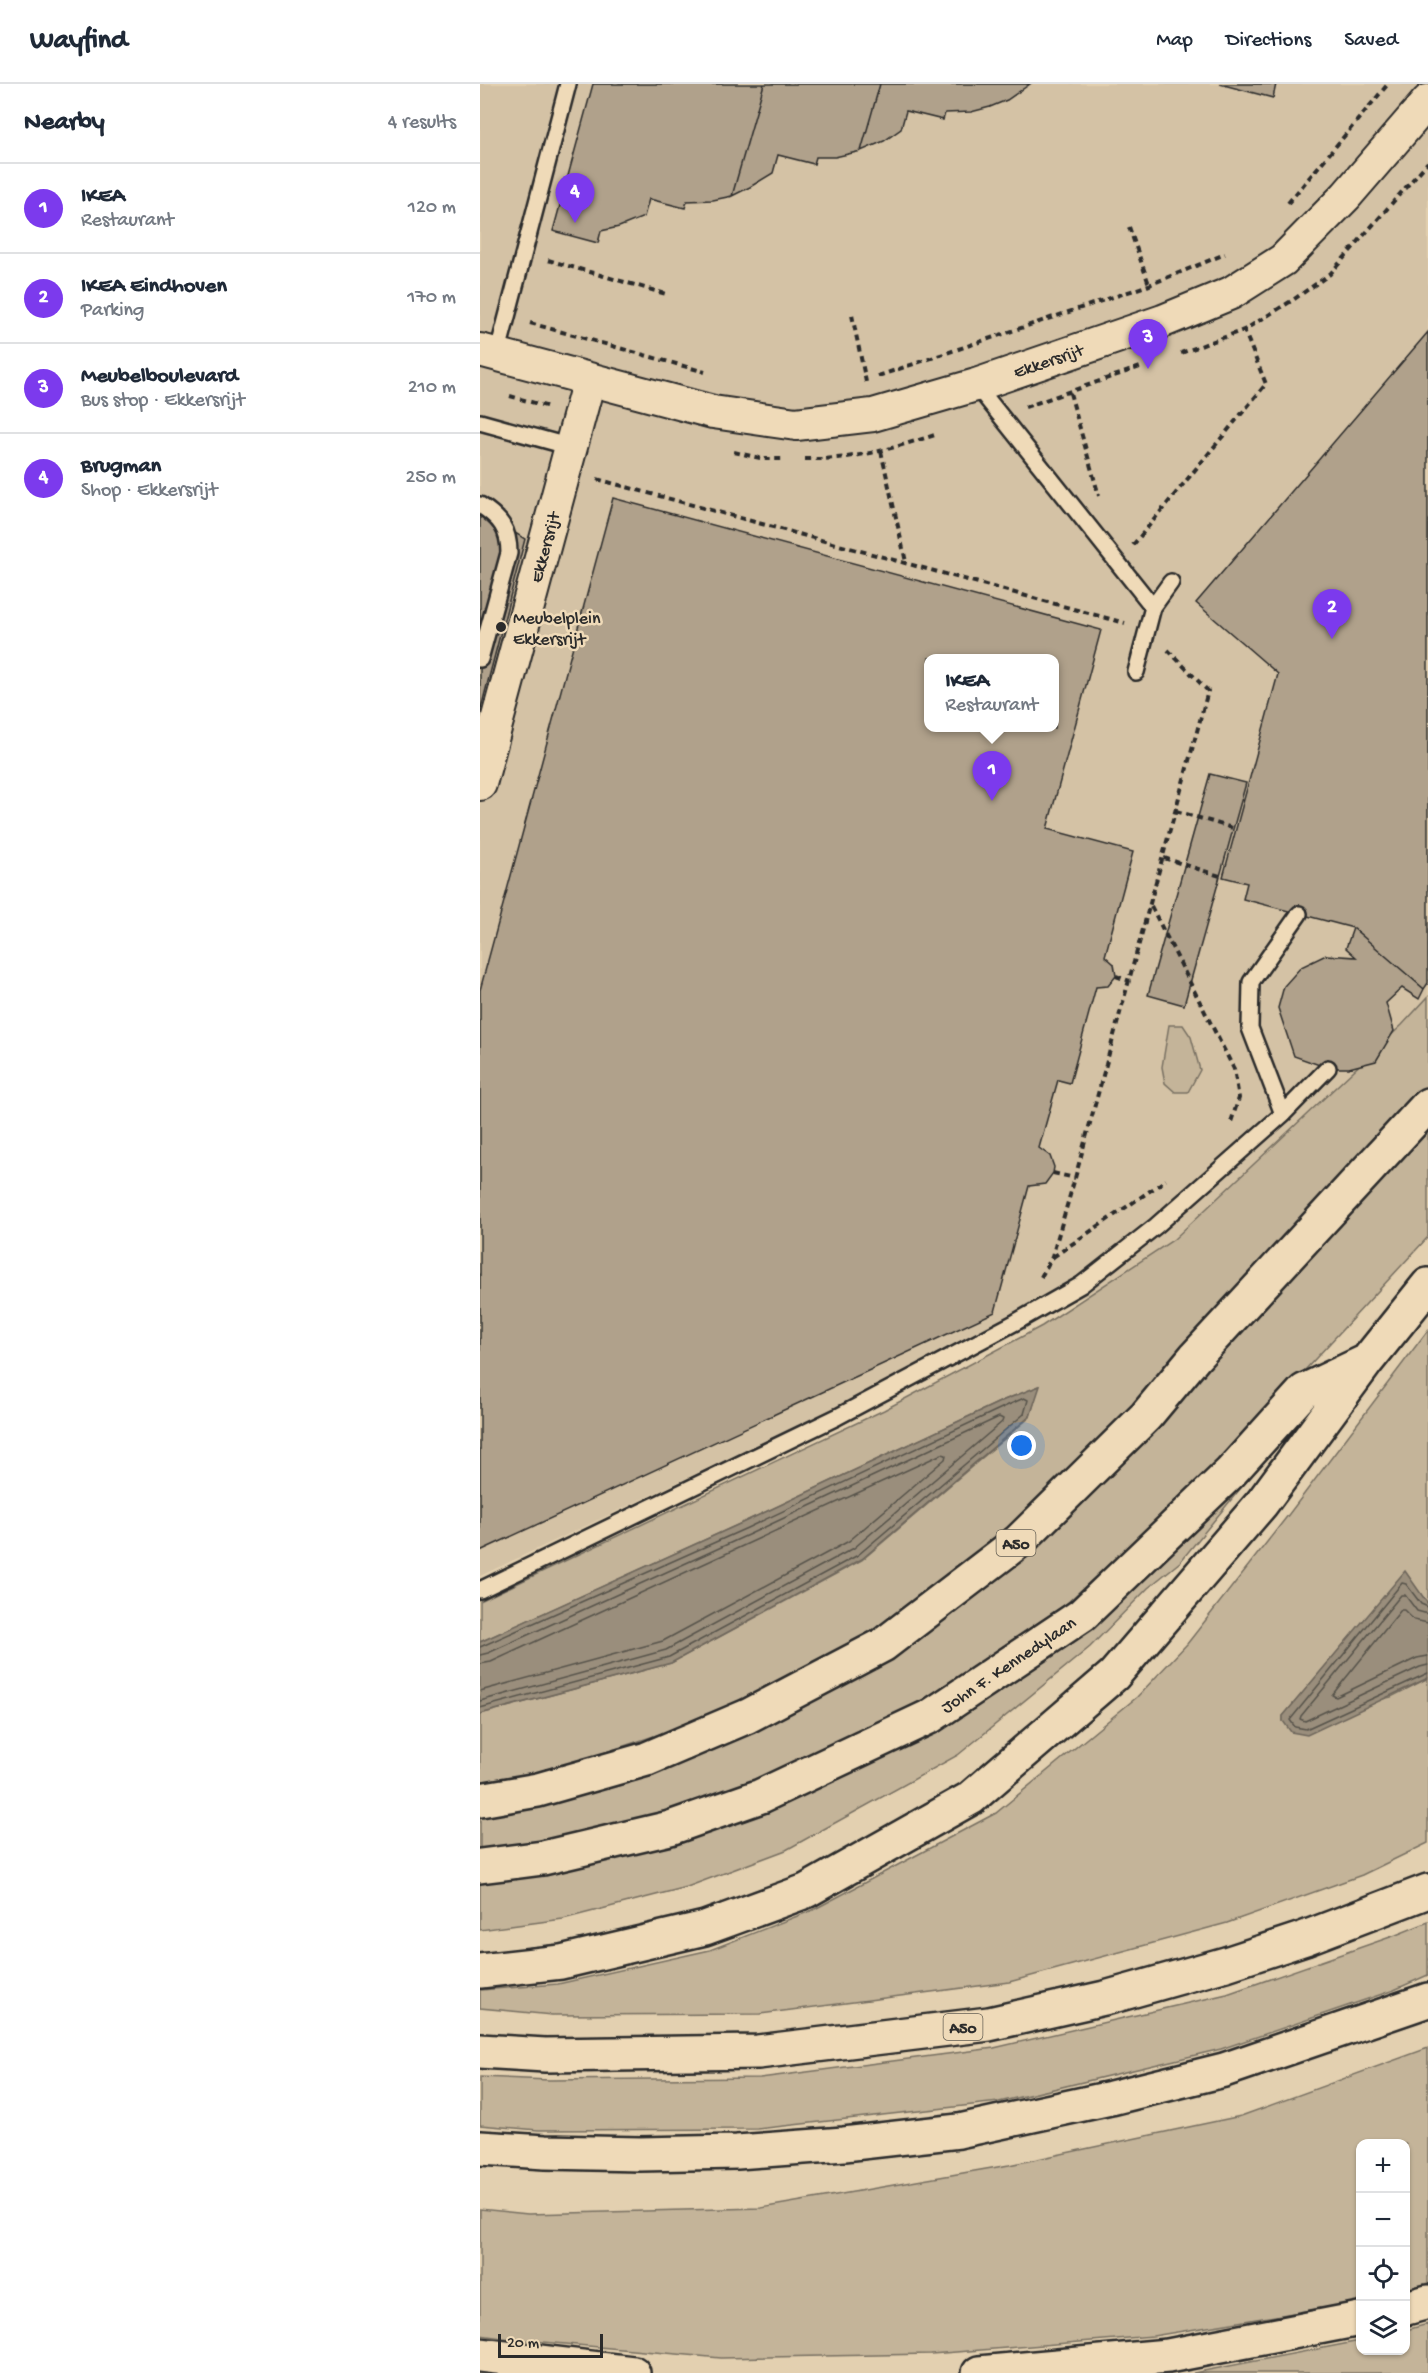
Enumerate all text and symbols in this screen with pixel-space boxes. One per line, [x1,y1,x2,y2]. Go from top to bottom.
text: Wayfind [30,25,127,58]
text: Map [1156,29,1193,54]
text: Directions [1226,29,1311,54]
text: Saved [1344,29,1398,54]
text: Nearby [24,108,105,139]
text: 4 results [388,112,456,135]
pin: 4 [556,174,595,223]
text: IKEA [81,184,125,210]
text: 1 [39,197,48,220]
text: 120 m [408,197,456,220]
text: Restaurant [81,210,174,233]
text: IKEA Eindhoven [81,274,227,300]
text: 2 [39,287,48,310]
text: 170 m [407,287,456,310]
text: Parking [81,300,144,323]
pin: 3 [1128,320,1168,369]
street label: Ekkersrijt [1011,340,1088,384]
text: Meubelboulevard [81,364,238,390]
text: 3 [38,377,49,400]
text: 210 m [408,377,456,400]
text: Bus stop · Ekkersrijt [81,390,245,413]
text: Brugman [81,454,161,480]
text: 4 [39,467,48,490]
text: 250 m [405,467,456,490]
text: Shop · Ekkersrijt [81,480,217,503]
street label: Ekkersrijt [527,508,566,585]
pin: 2 [1312,590,1352,639]
place label: Meubelplein Ekkersrijt [513,609,601,651]
marker: Meubelplein Ekkersrijt [494,620,508,634]
popup [924,654,1059,732]
text: IKEA [945,669,989,695]
text: Restaurant [945,695,1038,718]
pin: 1 [972,752,1012,801]
your location [1007,1431,1036,1460]
road number: A50 [996,1530,1036,1556]
street label: John F. Kennedylaan [938,1613,1081,1719]
road number: A50 [944,2014,982,2040]
map controls [1356,2139,1410,2355]
button: + [1356,2139,1410,2193]
button: − [1356,2193,1410,2247]
button: locate [1356,2247,1410,2301]
button: layers [1356,2301,1410,2355]
scale bar [498,2331,603,2358]
text: 20 m [507,2335,539,2354]

